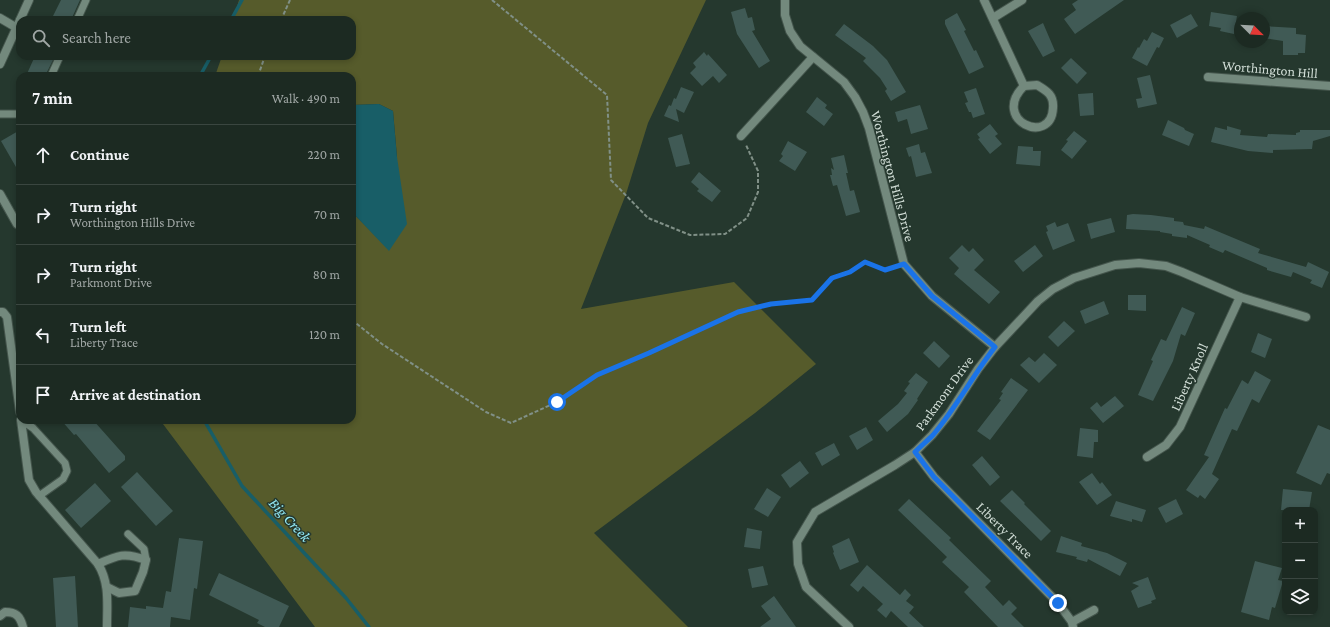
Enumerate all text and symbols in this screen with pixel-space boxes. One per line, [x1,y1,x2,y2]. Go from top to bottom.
north arrow [1234,12,1270,48]
search box [16,16,356,60]
icon: search [30,27,52,49]
text: Search here [62,30,131,46]
street label: Worthington Hill [1221,57,1319,81]
text: 7 min [32,89,73,108]
text: Walk · 490 m [272,91,340,106]
street label: Worthington Hills Drive [868,109,918,243]
icon: ahead [32,144,54,166]
text: Continue [70,147,129,163]
text: 220 m [307,147,340,162]
text: Turn right [70,199,137,215]
icon: right [32,204,54,226]
text: 70 m [314,207,340,222]
text: Worthington Hills Drive [70,215,195,230]
text: Turn right [70,259,137,275]
icon: right [32,264,54,286]
text: 80 m [313,267,340,282]
text: Parkmont Drive [70,275,152,290]
text: Turn left [70,319,126,335]
icon: left [32,324,54,346]
text: 120 m [309,327,340,342]
text: Liberty Trace [70,335,138,350]
street label: Liberty Knoll [1167,340,1211,413]
street label: Parkmont Drive [912,353,976,433]
icon: arrive [32,384,54,406]
text: Arrive at destination [70,387,201,403]
route start [548,393,566,411]
water label: Big Creek [265,495,315,547]
street label: Liberty Trace [973,498,1037,562]
map controls [1282,507,1318,615]
button: + [1282,507,1318,543]
button: − [1282,543,1318,579]
button: layers [1282,579,1318,615]
route end [1049,594,1067,612]

